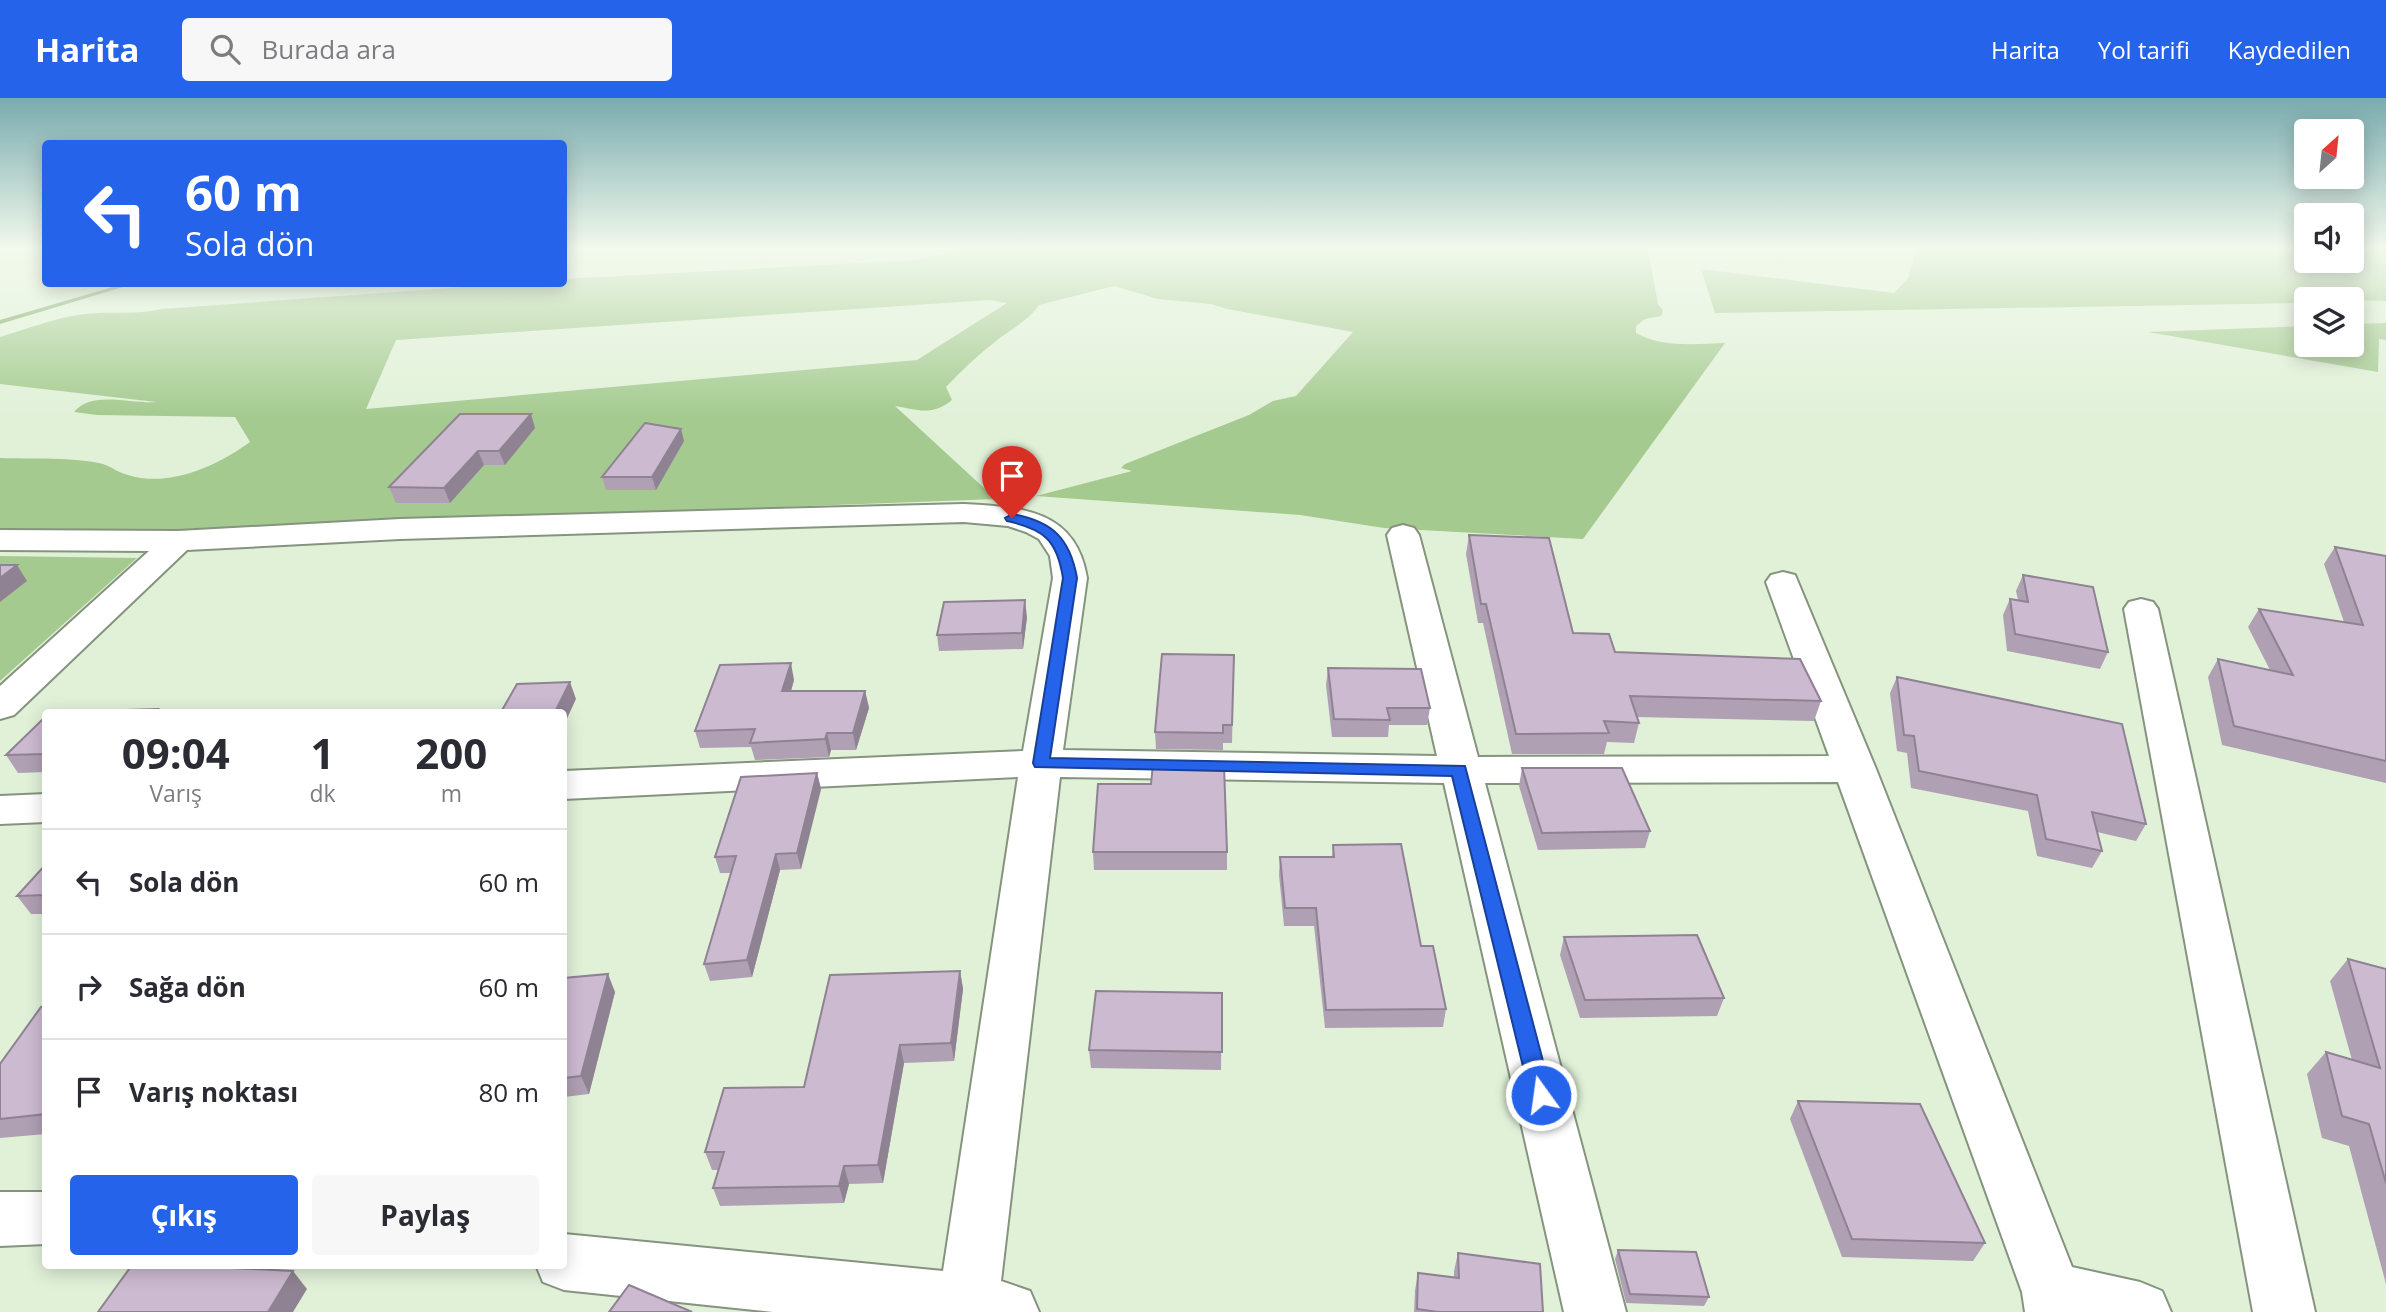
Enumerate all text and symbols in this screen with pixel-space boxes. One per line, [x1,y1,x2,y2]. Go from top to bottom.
search box [182,18,672,81]
text: Harita [35,27,140,72]
icon: search [206,30,244,68]
text: Burada ara [262,31,396,67]
text: Harita [1991,33,2060,66]
text: Yol tarifi [2098,33,2190,66]
text: Kaydedilen [2228,33,2351,66]
north arrow [2294,119,2364,189]
map controls [2294,119,2364,357]
text: 60 m [185,159,302,225]
icon: left [70,168,161,259]
button: sound [2294,203,2364,273]
text: Sola dön [185,222,314,265]
button: layers [2294,287,2364,357]
pin [982,446,1042,518]
icon: arrive [993,457,1031,495]
text: 09:04 [122,724,230,781]
text: 1 [310,724,335,781]
text: 200 [415,724,487,781]
text: Varış [149,777,202,809]
text: dk [309,777,336,809]
text: m [441,777,462,809]
icon: left [70,863,108,901]
text: Sola dön [129,864,239,900]
text: 60 m [478,864,539,900]
icon: right [70,968,108,1006]
text: Sağa dön [129,969,246,1005]
text: 60 m [478,969,539,1005]
position arrow [1504,1058,1578,1132]
icon: arrive [70,1073,108,1111]
text: Varış noktası [129,1074,298,1110]
text: 80 m [478,1074,539,1110]
button: Çıkış [70,1175,298,1255]
button: Paylaş [312,1175,539,1255]

